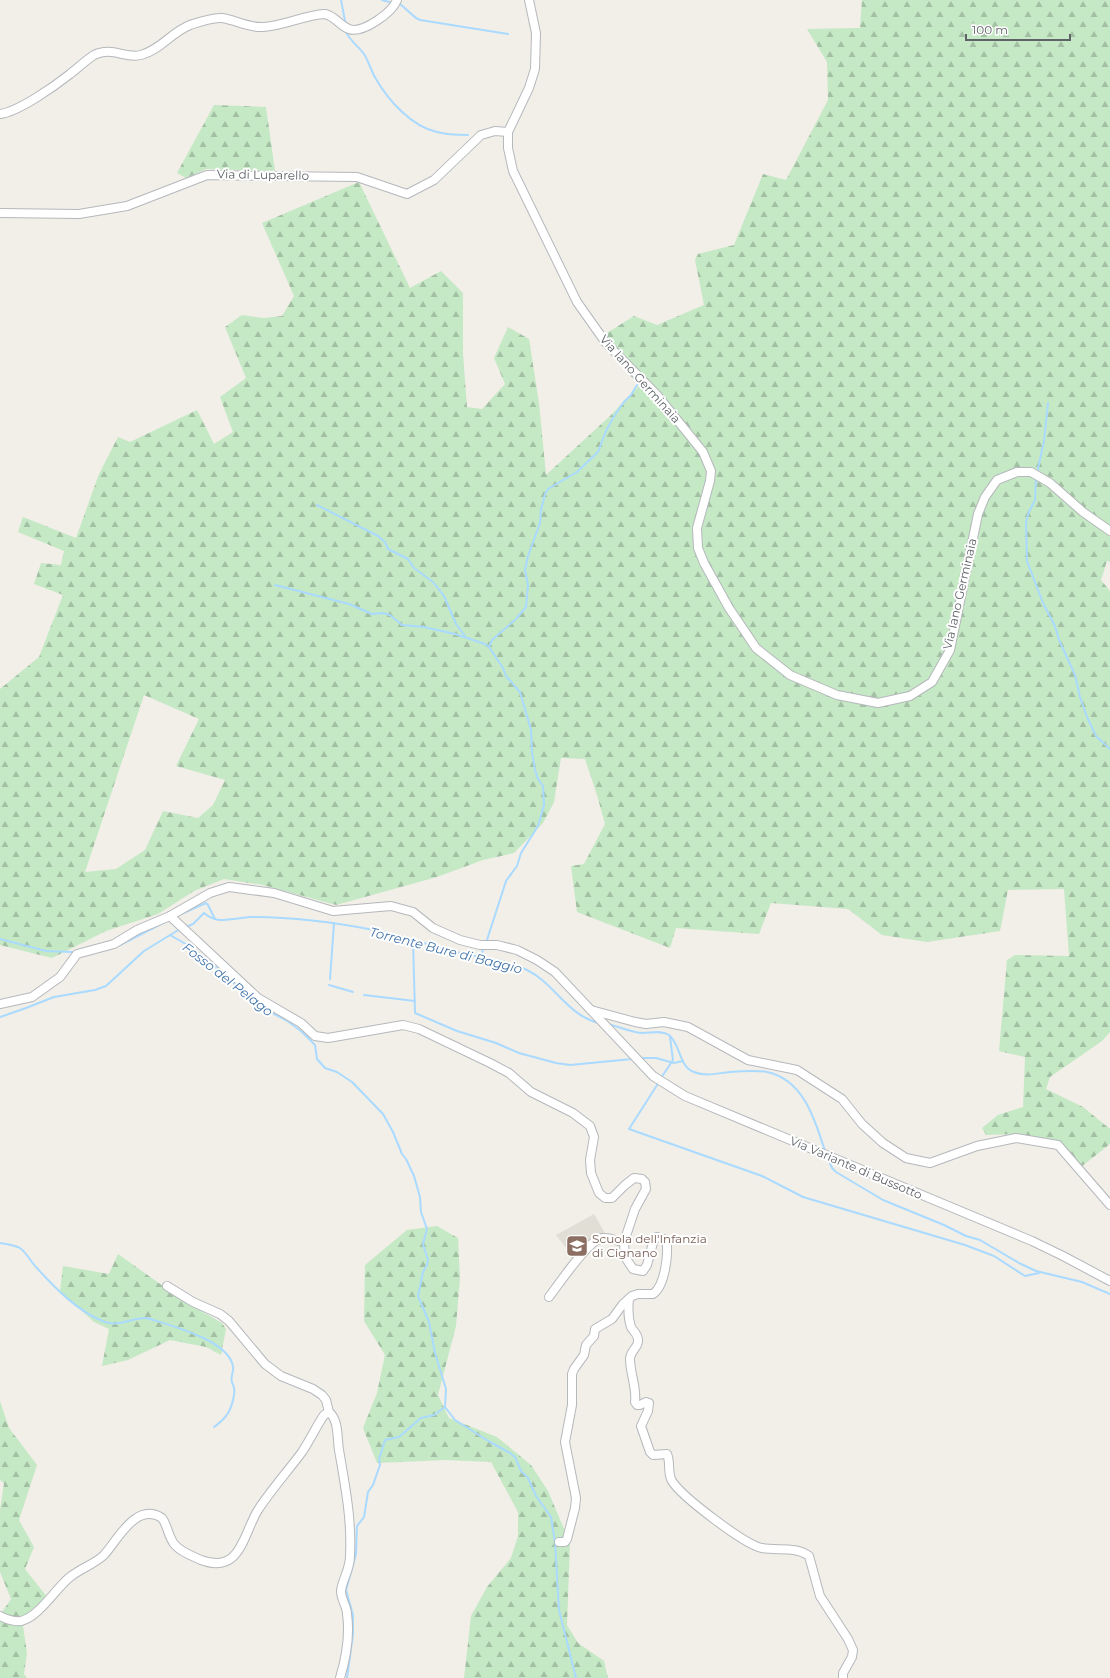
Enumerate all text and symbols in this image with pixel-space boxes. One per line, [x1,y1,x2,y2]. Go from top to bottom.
scale bar [966,16,1070,42]
text: 100 m [972,22,1008,37]
street label: Via di Luparello [217,166,309,183]
street label: Via Iano Germinaia [597,331,684,426]
street label: Via Iano Germinaia [939,537,980,651]
water label: Torrente Bure di Baggio [368,923,524,977]
water label: Fosso del Pelago [180,939,276,1019]
street label: Via Variante di Bussotto [788,1133,925,1202]
place label: Scuola dell'Infanzia di Cignano [592,1231,707,1260]
school or university icon: Scuola dell'Infanzia di Cignano [564,1233,590,1259]

